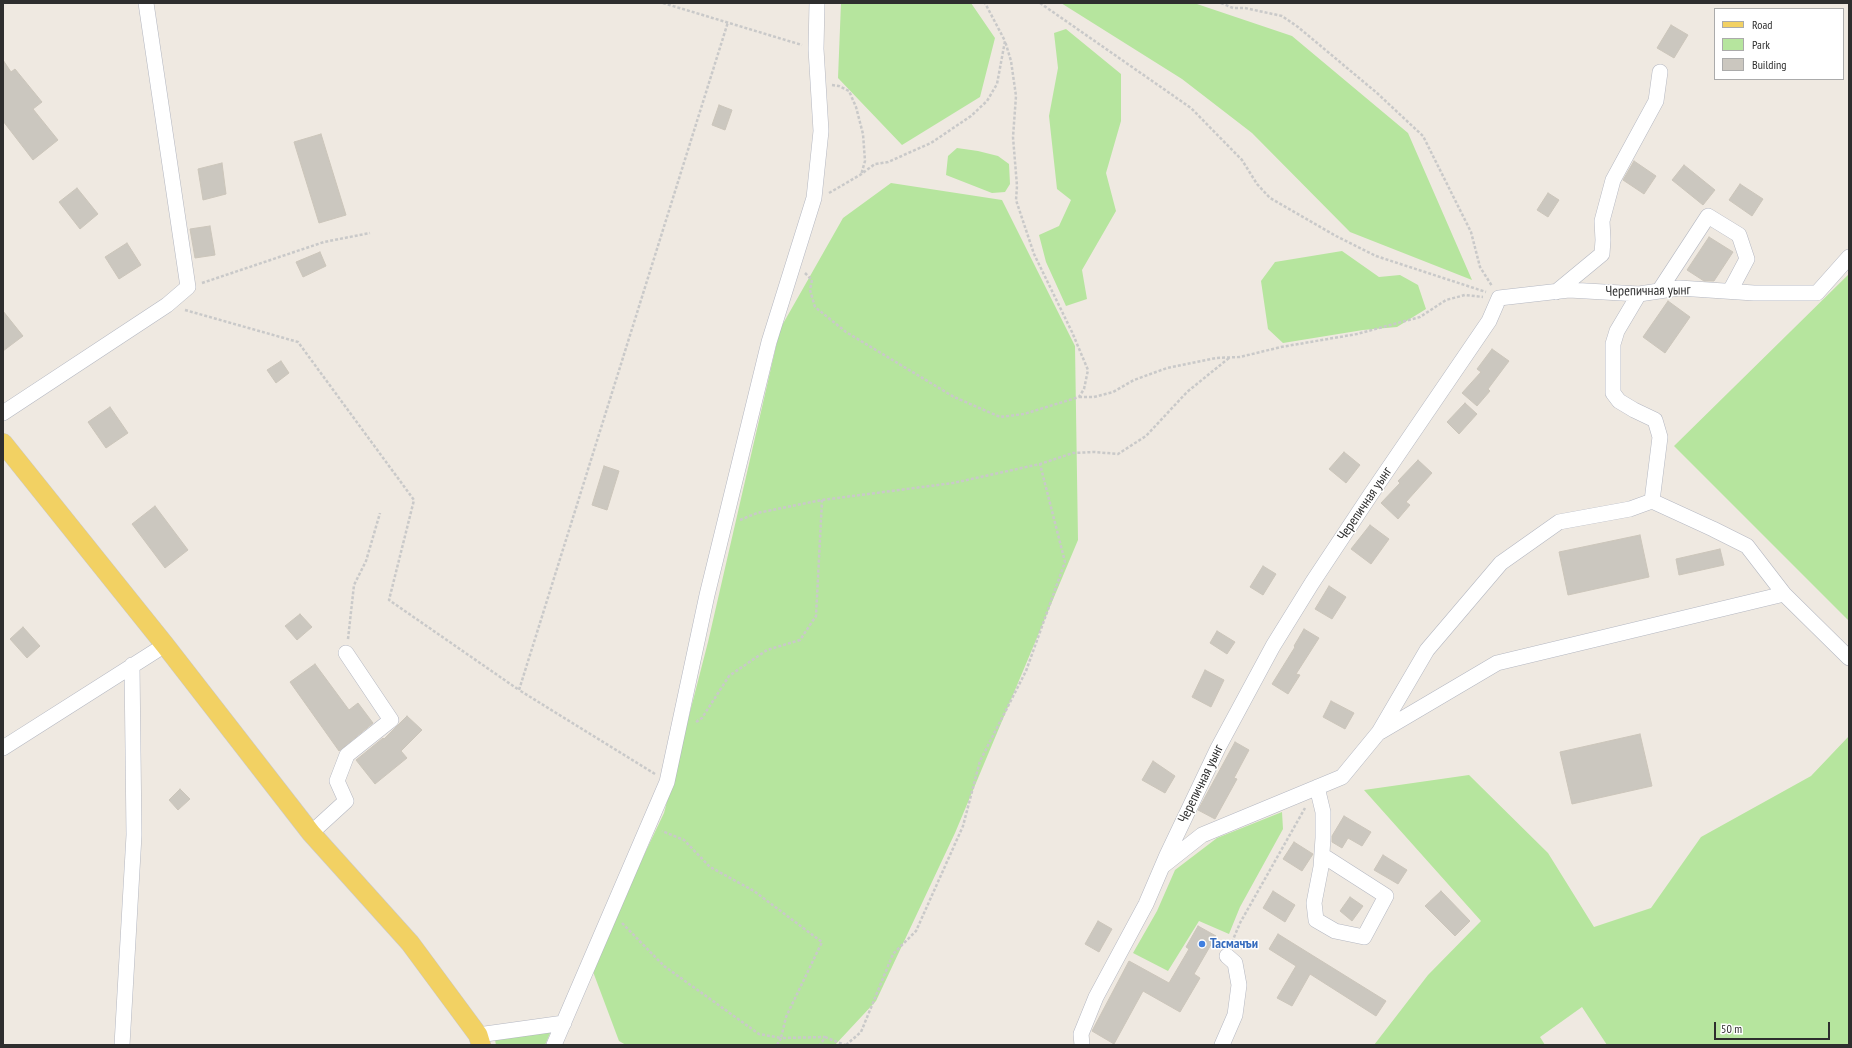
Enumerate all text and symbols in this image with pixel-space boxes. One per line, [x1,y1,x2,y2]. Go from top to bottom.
legend [1714,8,1844,80]
text: Road [1752,17,1772,32]
text: Park [1752,37,1770,52]
text: Building [1752,57,1787,72]
street label: Черепичная уынг [1605,282,1691,300]
street label: Черепичная уынг [1334,464,1396,544]
street label: Черепичная уынг [1175,742,1227,826]
place label: Тасмачъи [1210,936,1258,952]
marker: Тасмачъи [1197,939,1207,949]
scale bar [1716,1014,1832,1040]
text: 50 m [1721,1021,1742,1036]

